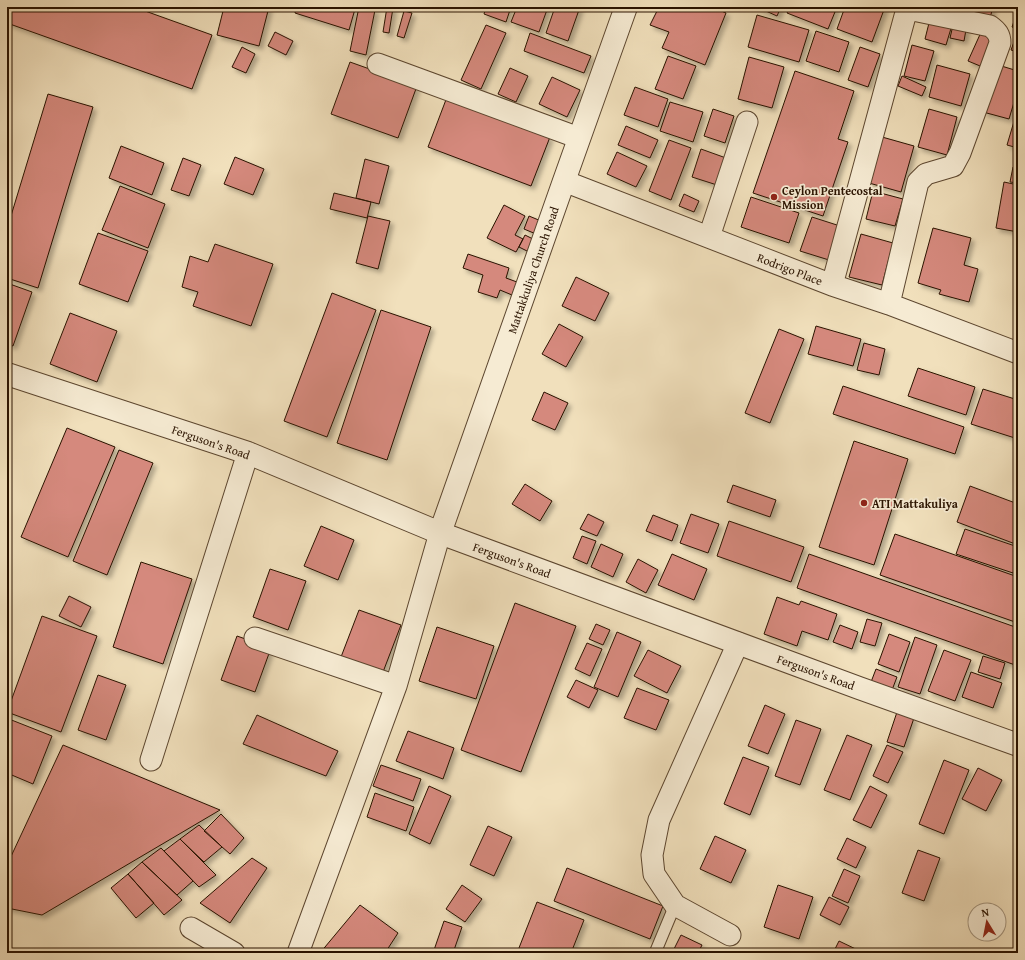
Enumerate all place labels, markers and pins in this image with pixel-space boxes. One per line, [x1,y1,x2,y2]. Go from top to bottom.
place label: Ceylon Pentecostal Mission [782,182,883,213]
marker: Ceylon Pentecostal Mission [769,192,779,202]
place label: ATI Mattakuliya [872,495,959,512]
marker: ATI Mattakuliya [859,498,869,508]

